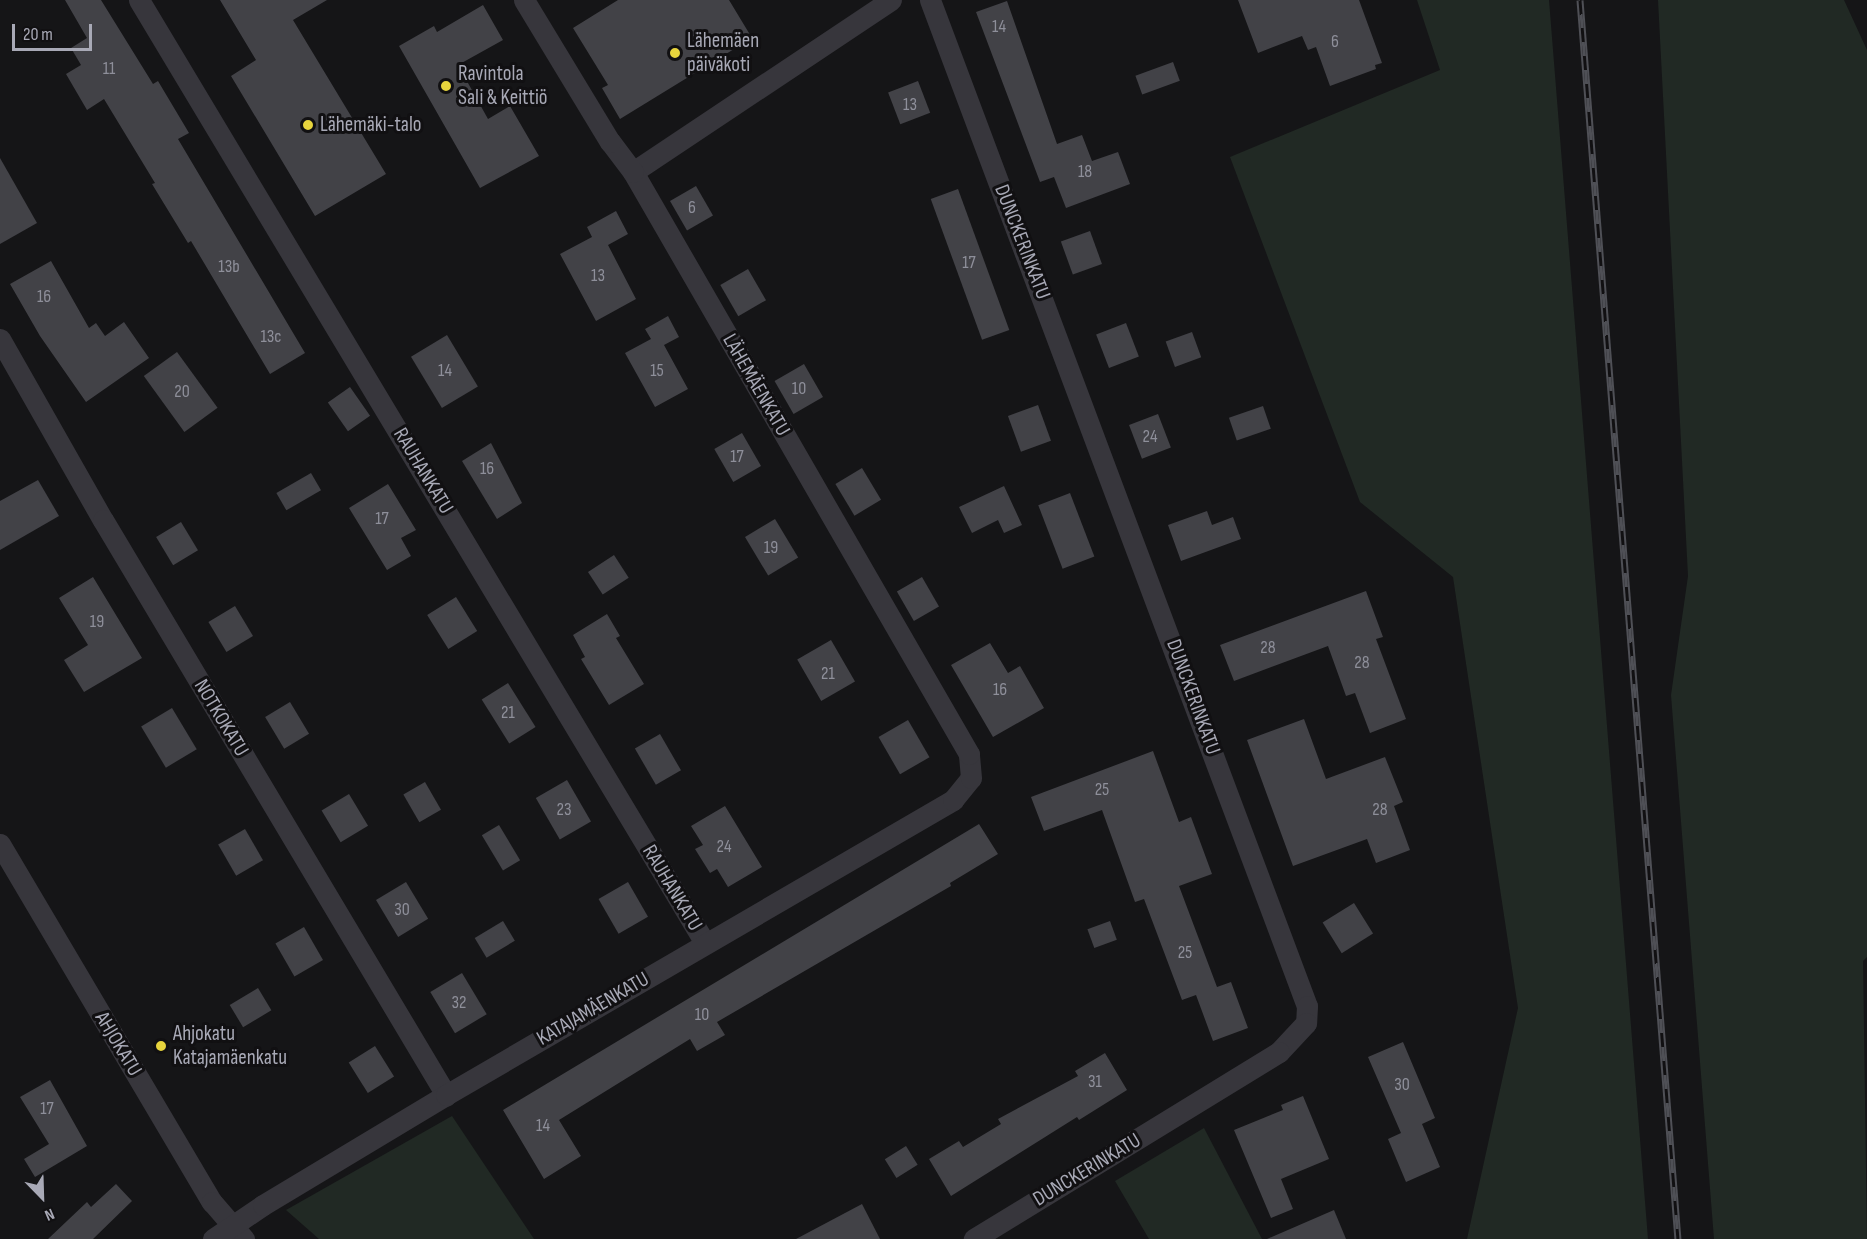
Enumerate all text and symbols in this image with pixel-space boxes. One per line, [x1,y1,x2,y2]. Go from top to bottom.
scale bar [15,12,94,50]
house number: 14 [992,16,1006,38]
text: 20 m [23,24,53,45]
place label: Lähemäen päiväkoti [687,28,759,78]
house number: 6 [1331,31,1339,53]
marker: Lähemäen päiväkoti [668,46,682,60]
house number: 11 [103,58,115,80]
place label: Ravintola Sali & Keittiö [458,61,548,111]
marker: Ravintola Sali & Keittiö [439,79,453,93]
house number: 13 [903,94,917,116]
place label: Lähemäki-talo [320,112,422,138]
marker: Lähemäki-talo [301,118,315,132]
house number: 18 [1078,161,1092,183]
street label: DUNCKERINKATU [989,181,1055,303]
house number: 6 [688,197,696,219]
house number: 17 [962,252,976,274]
house number: 13b [218,256,240,278]
house number: 13 [591,265,605,287]
house number: 16 [37,286,51,308]
house number: 13c [260,326,282,348]
street label: LÄHEMÄENKATU [717,329,795,441]
house number: 14 [438,360,452,382]
house number: 15 [650,360,664,382]
house number: 10 [792,378,806,400]
house number: 20 [174,381,190,403]
street label: RAUHANKATU [388,423,458,519]
house number: 24 [1143,426,1157,448]
house number: 17 [730,446,744,468]
house number: 16 [480,458,494,480]
house number: 17 [375,508,389,530]
house number: 19 [764,537,778,559]
house number: 19 [90,611,104,633]
street label: DUNCKERINKATU [1160,636,1226,758]
house number: 28 [1260,637,1276,659]
house number: 28 [1354,652,1370,674]
house number: 21 [821,663,835,685]
street label: NOTKOKATU [188,675,254,761]
house number: 16 [993,679,1007,701]
house number: 21 [501,702,515,724]
house number: 25 [1095,779,1109,801]
house number: 23 [557,799,571,821]
house number: 28 [1372,799,1388,821]
house number: 24 [717,836,731,858]
street label: RAUHANKATU [637,840,707,936]
house number: 30 [394,899,410,921]
house number: 25 [1178,942,1192,964]
street label: KATAJAMÄENKATU [532,967,654,1051]
house number: 32 [452,992,466,1014]
house number: 10 [695,1004,709,1026]
street label: AHJOKATU [89,1007,147,1081]
place label: Ahjokatu Katajamäenkatu [173,1021,287,1071]
marker: Ahjokatu Katajamäenkatu [154,1039,168,1053]
house number: 31 [1088,1071,1102,1093]
house number: 30 [1394,1074,1410,1096]
house number: 17 [40,1098,54,1120]
house number: 14 [536,1115,550,1137]
street label: DUNCKERINKATU [1029,1128,1145,1212]
north arrow [12,1167,72,1227]
text: N [42,1204,57,1224]

